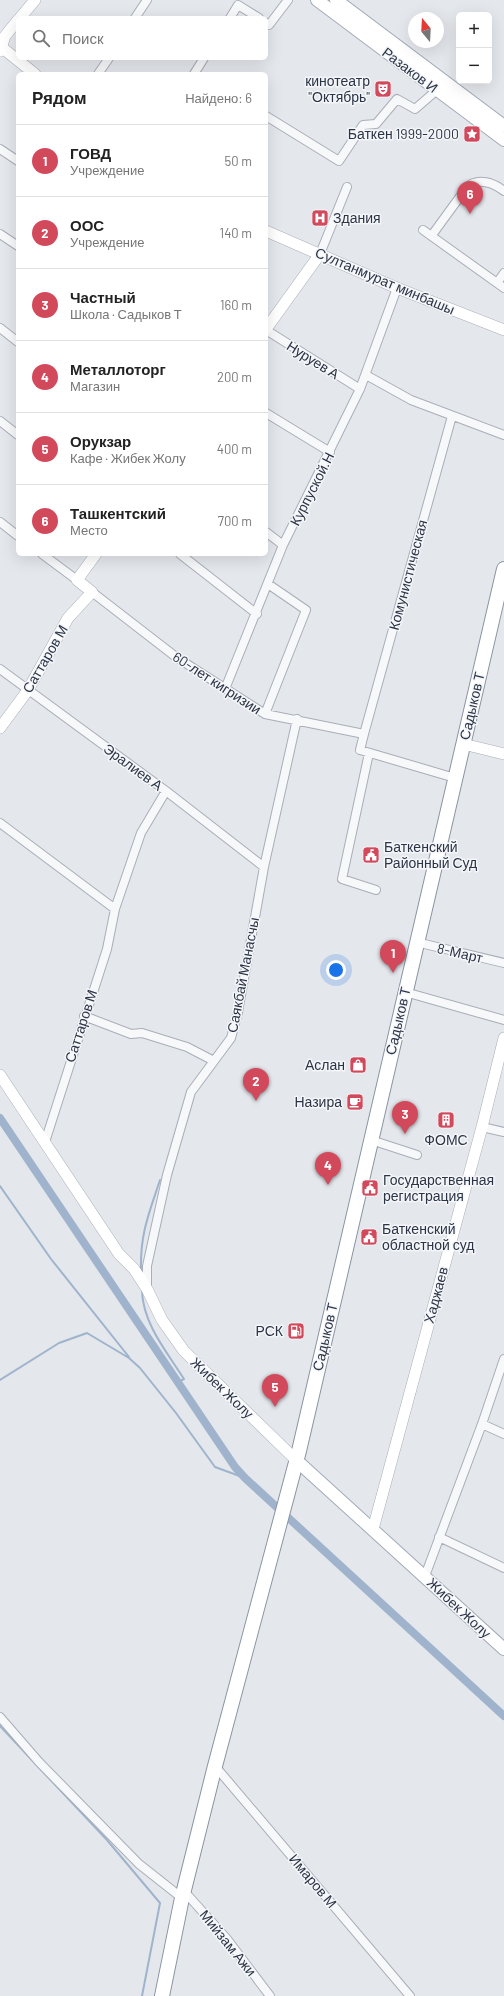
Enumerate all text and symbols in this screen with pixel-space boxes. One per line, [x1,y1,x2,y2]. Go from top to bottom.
north arrow [408,12,444,48]
map controls [456,12,492,84]
button: + [456,12,492,48]
search box [16,16,268,60]
icon: search [30,27,52,49]
text: Поиск [62,29,104,47]
street label: Разаков И [379,43,441,96]
button: − [456,48,492,84]
place label: кинотеатр "Октябрь" [305,72,370,105]
theatre icon: кинотеатр "Октябрь" [373,79,393,99]
text: Рядом [32,87,87,107]
text: Найдено: 6 [185,90,252,106]
place icon: Баткен 1999-2000 [462,124,482,144]
place label: Баткен 1999-2000 [348,125,459,142]
text: ГОВД [70,144,111,162]
text: 1 [43,153,47,169]
text: 50 m [225,153,252,169]
text: Учреждение [70,162,145,178]
pin: 6 [457,181,483,214]
hospital icon: Здания [310,208,330,228]
place label: Здания [333,209,381,226]
text: ООС [70,216,104,234]
text: 2 [41,225,49,241]
text: 140 m [220,225,252,241]
text: Учреждение [70,234,145,250]
street label: Султанмурат минбашы [313,243,457,318]
text: Частный [70,288,136,306]
text: 3 [41,297,49,313]
text: 160 m [220,297,252,313]
text: Школа · Садыков Т [70,306,182,322]
street label: Нуруев А [284,337,343,383]
text: Металлоторг [70,360,166,378]
text: 4 [41,369,49,385]
text: 200 m [217,369,252,385]
text: Магазин [70,378,120,394]
text: Орукзар [70,432,131,450]
text: 5 [41,441,49,457]
text: 400 m [217,441,252,457]
street label: Курпуской.Н [286,449,337,528]
text: Кафе · Жибек Жолу [70,450,186,466]
text: Ташкентский [70,504,166,522]
text: 6 [42,513,48,529]
text: 700 m [218,513,252,529]
street label: Комунистическая [385,518,430,632]
text: Место [70,522,108,538]
street label: Саттаров М [18,622,71,696]
street label: 60-лет кигризии [170,648,265,718]
street label: Садыков Т [455,670,488,741]
street label: Эралиев А [100,739,167,794]
place label: Баткенский Районный Суд [384,838,477,871]
public building icon: Баткенский Районный Суд [361,845,381,865]
street label: Саякбай Манасчы [223,916,262,1034]
street label: 8-Март [436,939,485,966]
pin: 1 [380,940,406,973]
your location [326,960,346,980]
street label: Садыков Т [381,985,414,1056]
street label: Саттаров М [61,987,100,1064]
shop icon: Аслан [348,1055,368,1075]
place label: Аслан [305,1056,345,1073]
pin: 2 [243,1068,269,1101]
cafe icon: Назира [345,1092,365,1112]
place label: Назира [294,1093,342,1110]
pin: 3 [392,1101,418,1134]
building icon: ФОМС [436,1110,456,1130]
place label: ФОМС [424,1131,468,1148]
pin: 4 [315,1152,341,1185]
place label: Государственная регистрация [383,1171,494,1204]
public building icon: Государственная регистрация [360,1178,380,1198]
place label: Баткенский областной суд [382,1220,474,1253]
public building icon: Баткенский областной суд [359,1227,379,1247]
street label: Хаджаев [420,1265,451,1325]
street label: Садыков Т [308,1301,341,1372]
fuel station icon: РСК [286,1321,306,1341]
place label: РСК [256,1322,284,1339]
street label: Жибек Жолу [187,1353,257,1422]
pin: 5 [262,1374,288,1407]
street label: Жибек Жолу [424,1574,495,1641]
street label: Имаров М [286,1850,341,1911]
street label: Мийзам Ажи [196,1906,260,1979]

